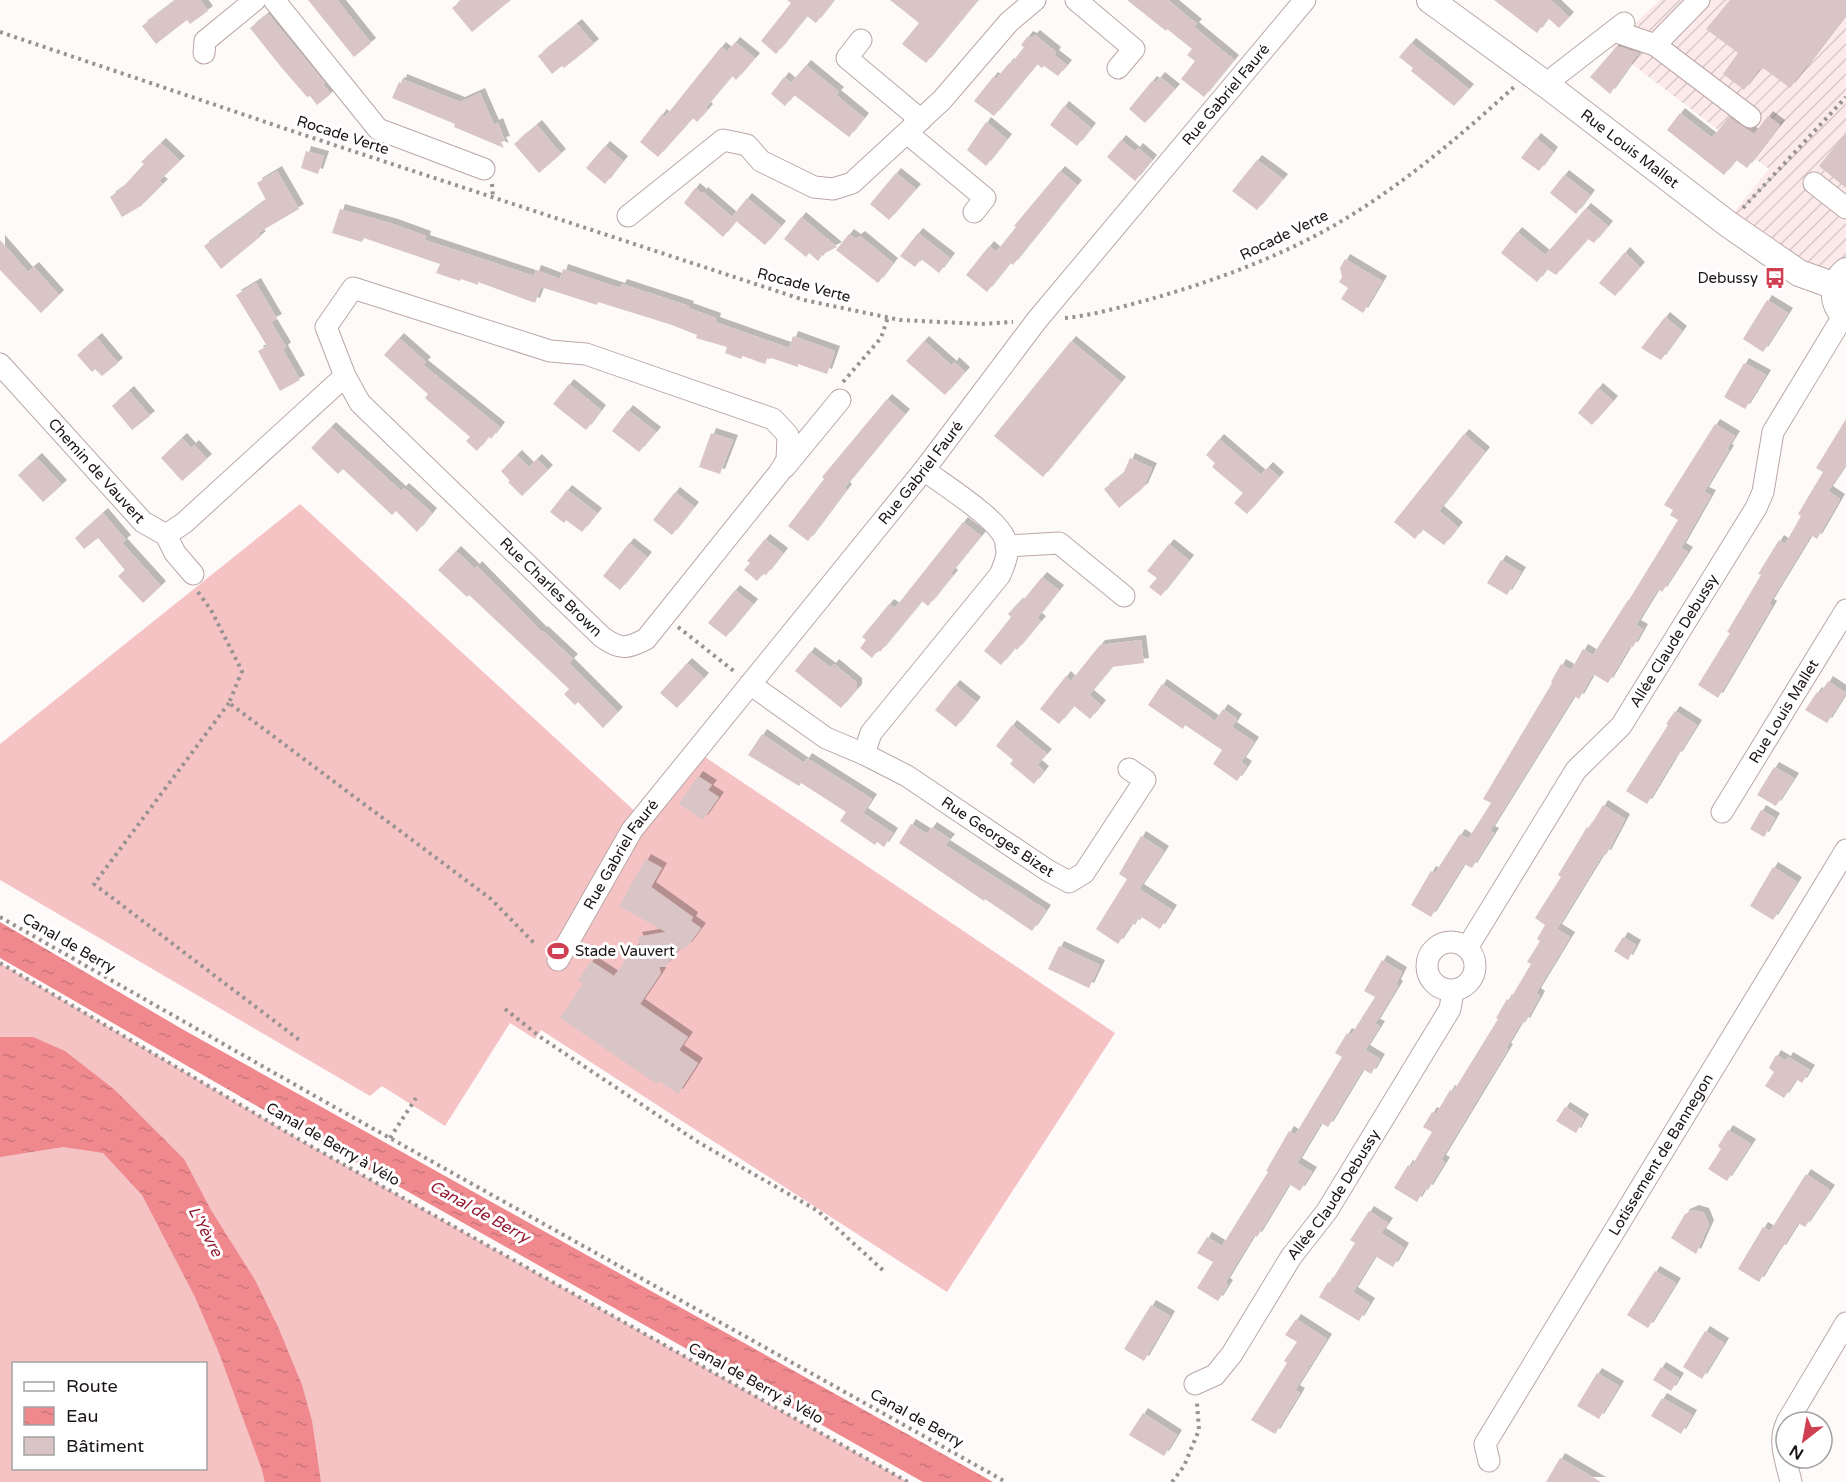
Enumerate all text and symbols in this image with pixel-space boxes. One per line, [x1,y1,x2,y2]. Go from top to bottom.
street label: Rue Gabriel Fauré [1178,40,1273,149]
street label: Rue Louis Mallet [1577,105,1683,192]
street label: Rocade Verte [295,112,391,158]
street label: Rocade Verte [1237,206,1331,264]
street label: Rocade Verte [755,264,853,306]
bus stop icon: Debussy [1763,266,1787,290]
place label: Debussy [1698,269,1758,287]
street label: Chemin de Vauvert [44,415,149,527]
street label: Rue Gabriel Fauré [875,417,967,528]
street label: Rue Charles Brown [496,534,606,640]
street label: Allée Claude Debussy [1626,571,1722,711]
street label: Rue Louis Mallet [1745,656,1823,767]
street label: Rue Georges Bizet [938,793,1057,881]
street label: Rue Gabriel Fauré [580,796,662,913]
street label: Canal de Berry [19,909,119,977]
sports icon: Stade Vauvert [546,939,570,963]
place label: Stade Vauvert [575,942,675,960]
street label: Lotissement de Bannegon [1605,1070,1717,1239]
street label: Canal de Berry à Vélo [263,1098,403,1190]
street label: Allée Claude Debussy [1283,1126,1384,1264]
water label: Canal de Berry [426,1176,535,1249]
water label: L'Yèvre [184,1203,227,1261]
street label: Canal de Berry à Vélo [685,1338,827,1428]
legend [12,1362,207,1470]
text: Route [66,1375,118,1397]
street label: Canal de Berry [867,1385,967,1451]
text: Eau [66,1405,98,1427]
north arrow [1774,1410,1834,1470]
text: Bâtiment [66,1435,144,1457]
text: N [1786,1440,1807,1464]

